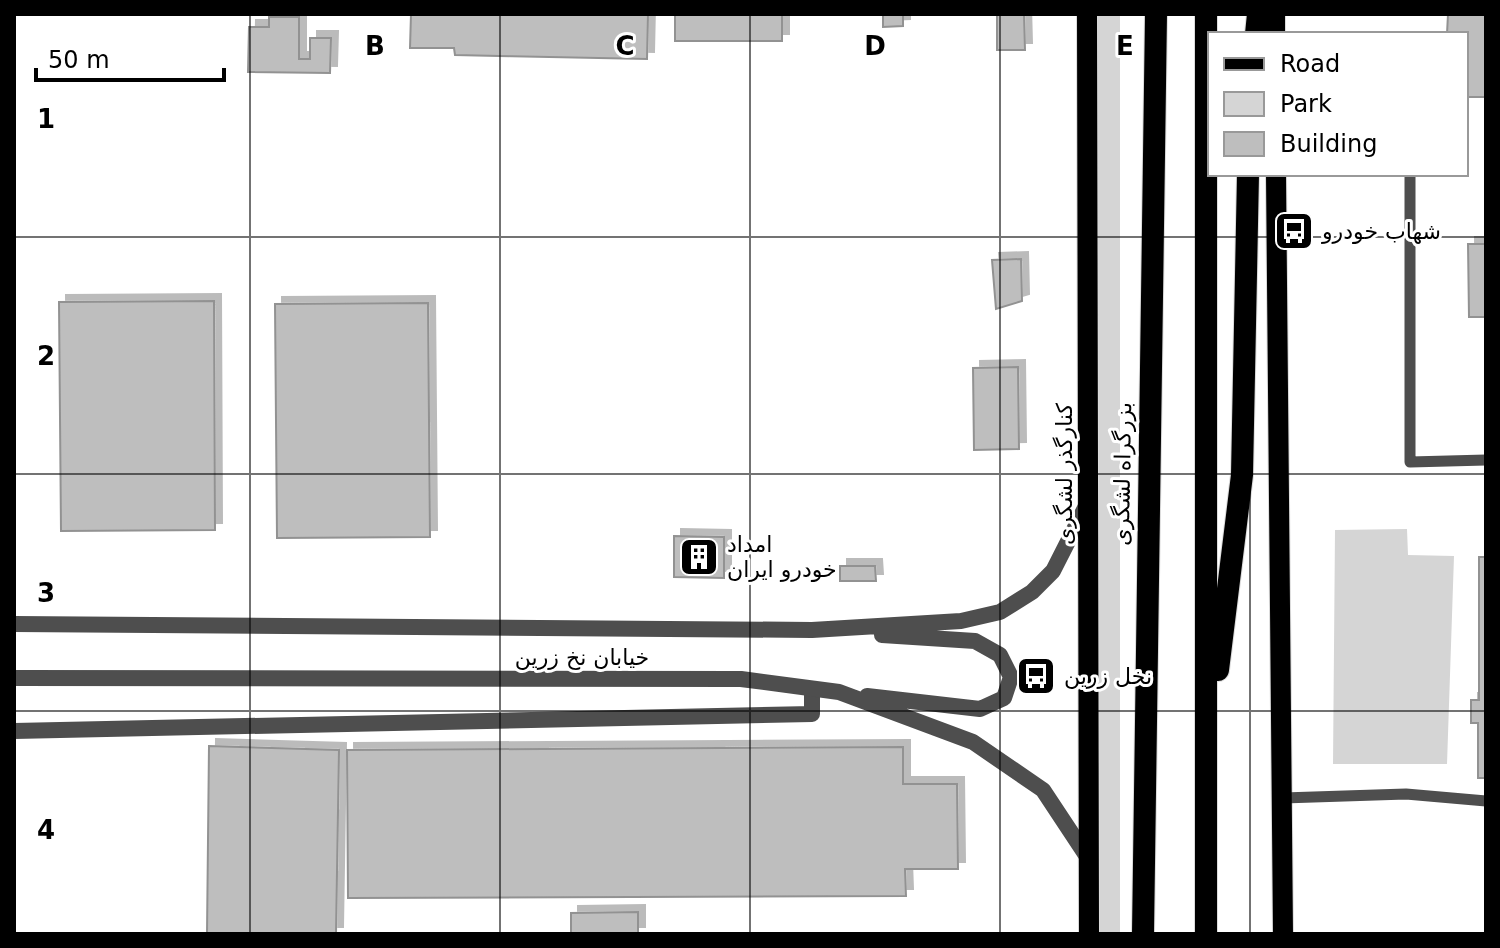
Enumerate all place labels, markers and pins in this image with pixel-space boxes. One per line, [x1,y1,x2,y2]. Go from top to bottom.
bus stop icon: شهاب خودرو [1273,210,1315,252]
place label: شهاب خودرو [1321,219,1441,244]
place label: امداد خودرو ایران [727,532,837,582]
building icon: امداد خودرو ایران [678,536,720,578]
bus stop icon: نخل زرین [1015,655,1057,697]
place label: نخل زرین [1064,664,1152,689]

